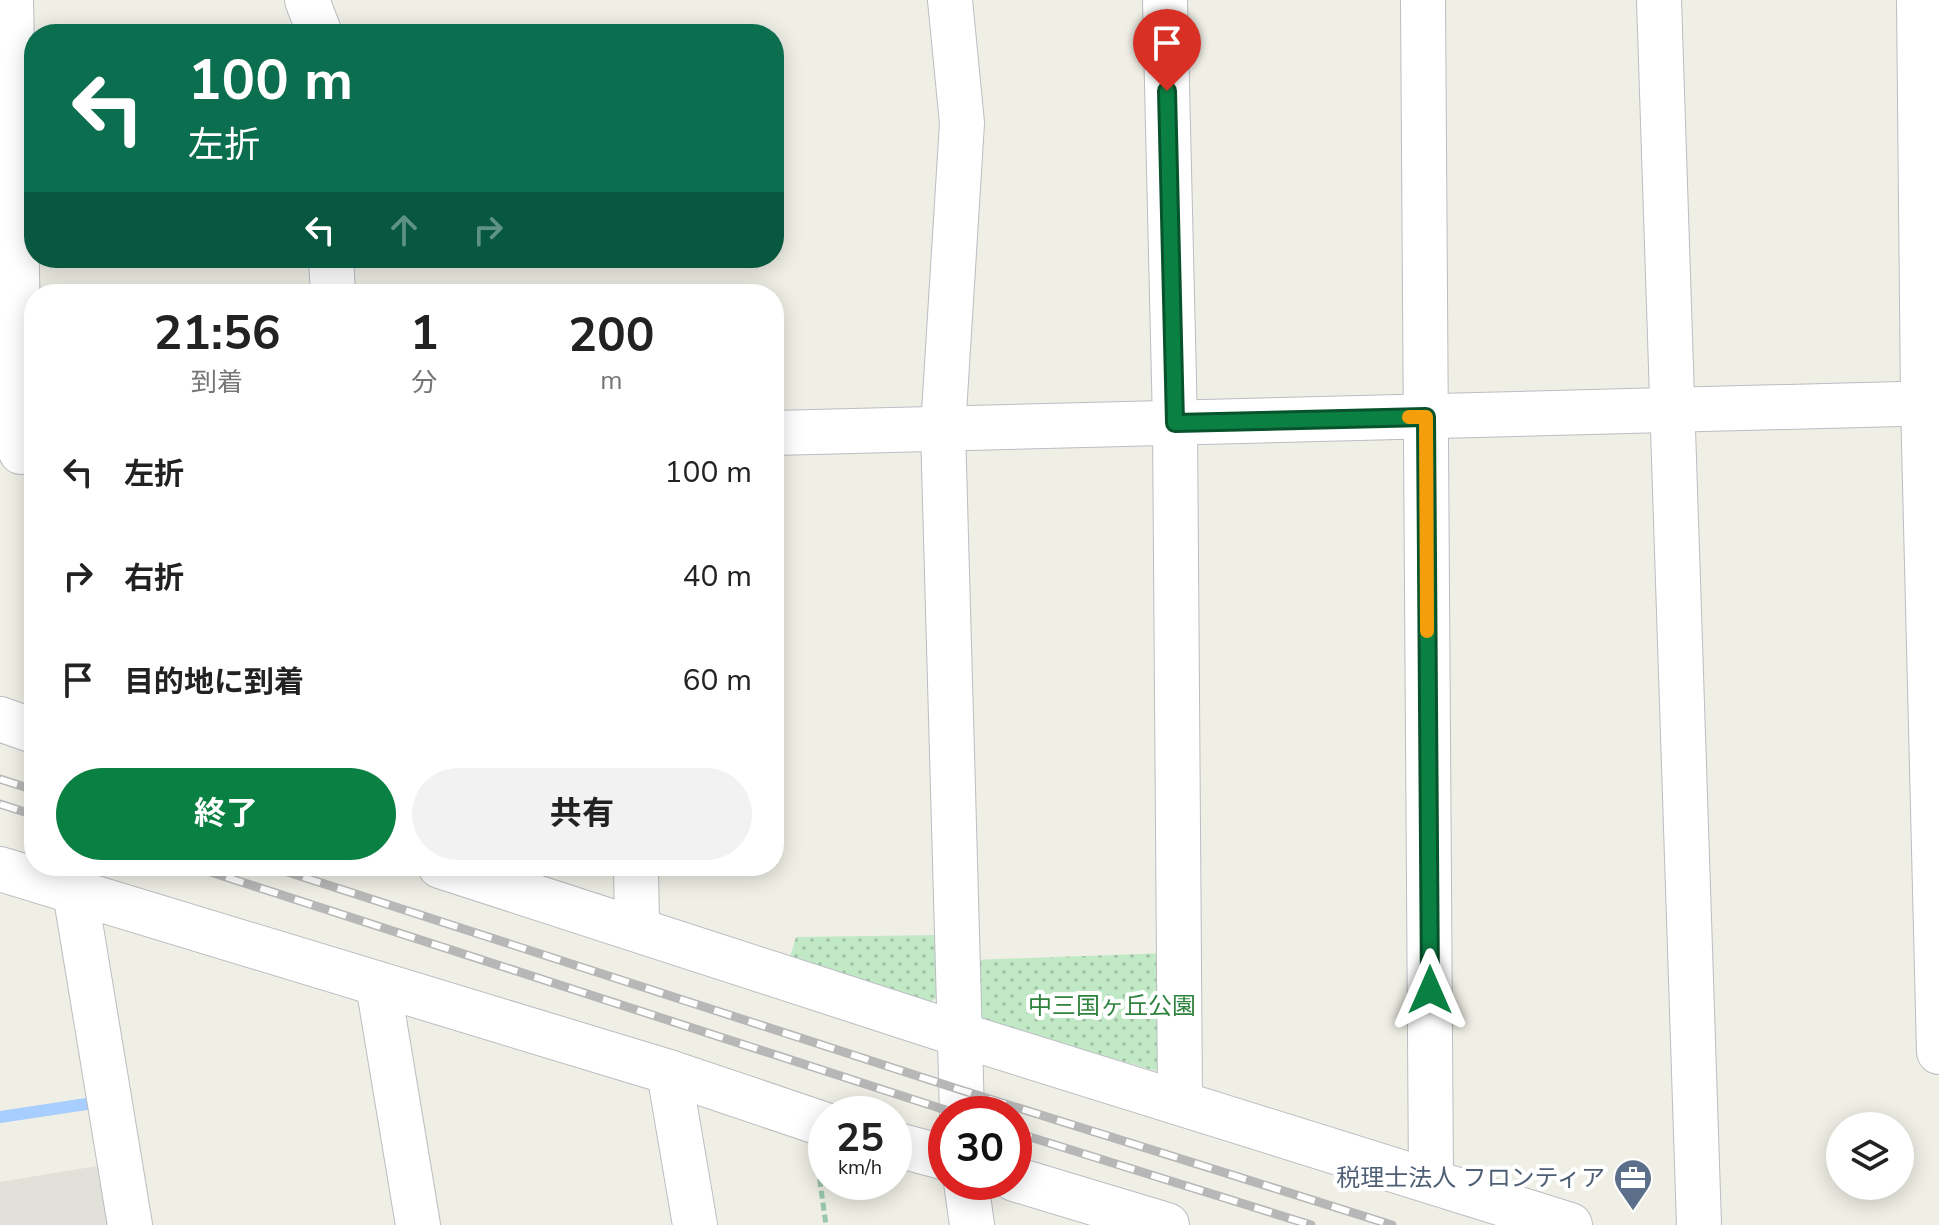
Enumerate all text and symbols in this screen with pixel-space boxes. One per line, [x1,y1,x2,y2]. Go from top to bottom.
pin [1133,9,1201,91]
icon: arrive [1145,21,1189,65]
text: 100 m [188,42,353,119]
icon: left [56,56,160,160]
text: 左折 [188,121,260,170]
icon: left [298,208,342,252]
icon: ahead [382,208,426,252]
icon: right [466,208,510,252]
text: 21:56 [153,300,281,366]
text: 1 [410,300,439,366]
text: 200 [568,302,655,368]
text: m [600,363,622,398]
text: 到着 [191,365,243,400]
text: 分 [411,365,437,400]
icon: left [56,450,100,494]
text: 100 m [665,452,752,493]
text: 左折 [124,454,184,495]
icon: right [56,554,100,598]
text: 40 m [683,556,752,597]
text: 右折 [124,558,184,599]
icon: arrive [56,658,100,702]
text: 60 m [683,660,752,701]
text: 目的地に到着 [124,662,304,703]
button: 終了 [56,768,396,860]
button: 共有 [412,768,752,860]
position arrow [1388,948,1472,1032]
park label: 中三国ヶ丘公園 [1028,990,1196,1022]
speed limit sign: 30 [928,1096,1032,1200]
text: 25 [836,1111,884,1165]
map controls [1826,1112,1914,1200]
button: layers [1826,1112,1914,1200]
text: km/h [838,1154,882,1181]
office icon: 税理士法人 フロンティア [1612,1157,1654,1212]
place label: 税理士法人 フロンティア [1336,1162,1605,1194]

